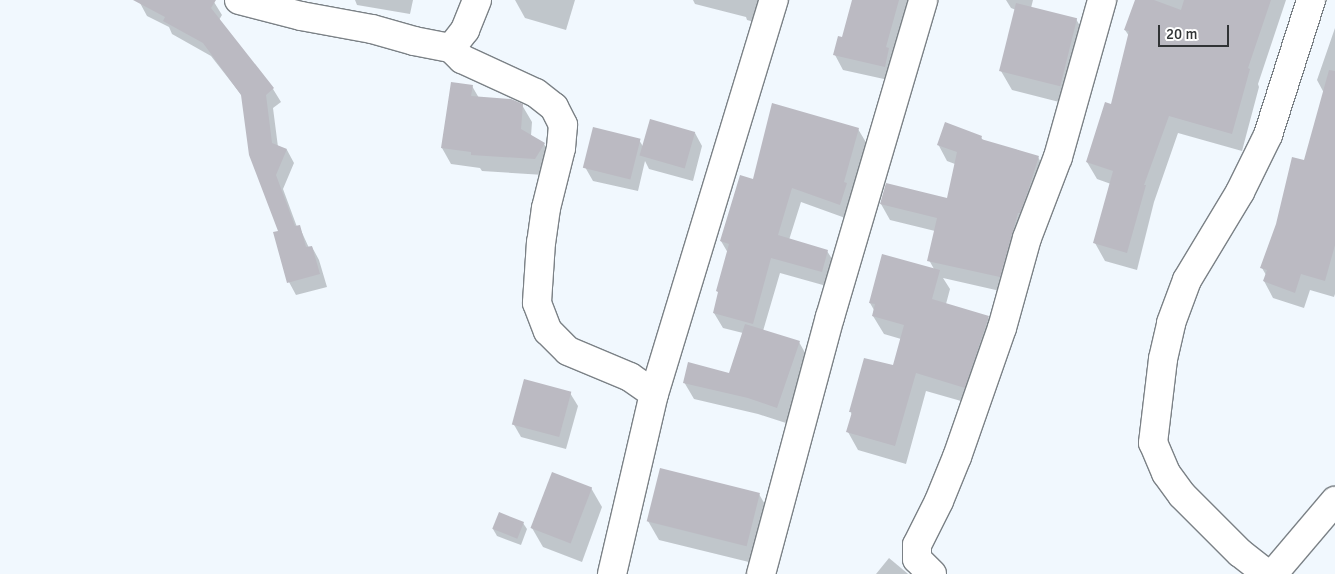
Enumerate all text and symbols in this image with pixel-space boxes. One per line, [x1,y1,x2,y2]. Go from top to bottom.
scale bar [1160,15,1231,47]
text: 20 m [1166,25,1197,43]

